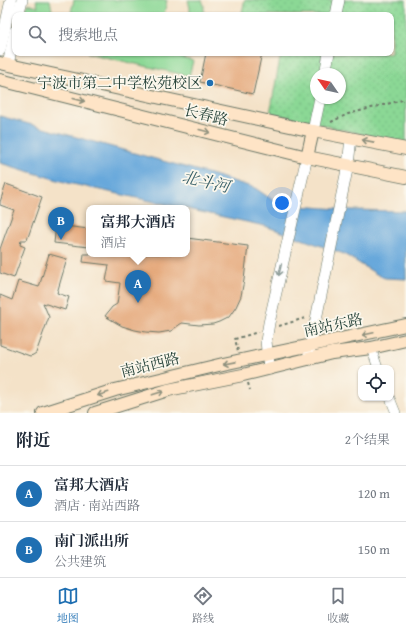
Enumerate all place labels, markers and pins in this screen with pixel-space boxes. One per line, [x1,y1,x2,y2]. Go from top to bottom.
place label: 宁波市第二中学松苑校区 [37,72,202,93]
marker: 宁波市第二中学松苑校区 [205,78,215,88]
pin: B [48,207,74,240]
pin: A [125,270,151,303]

